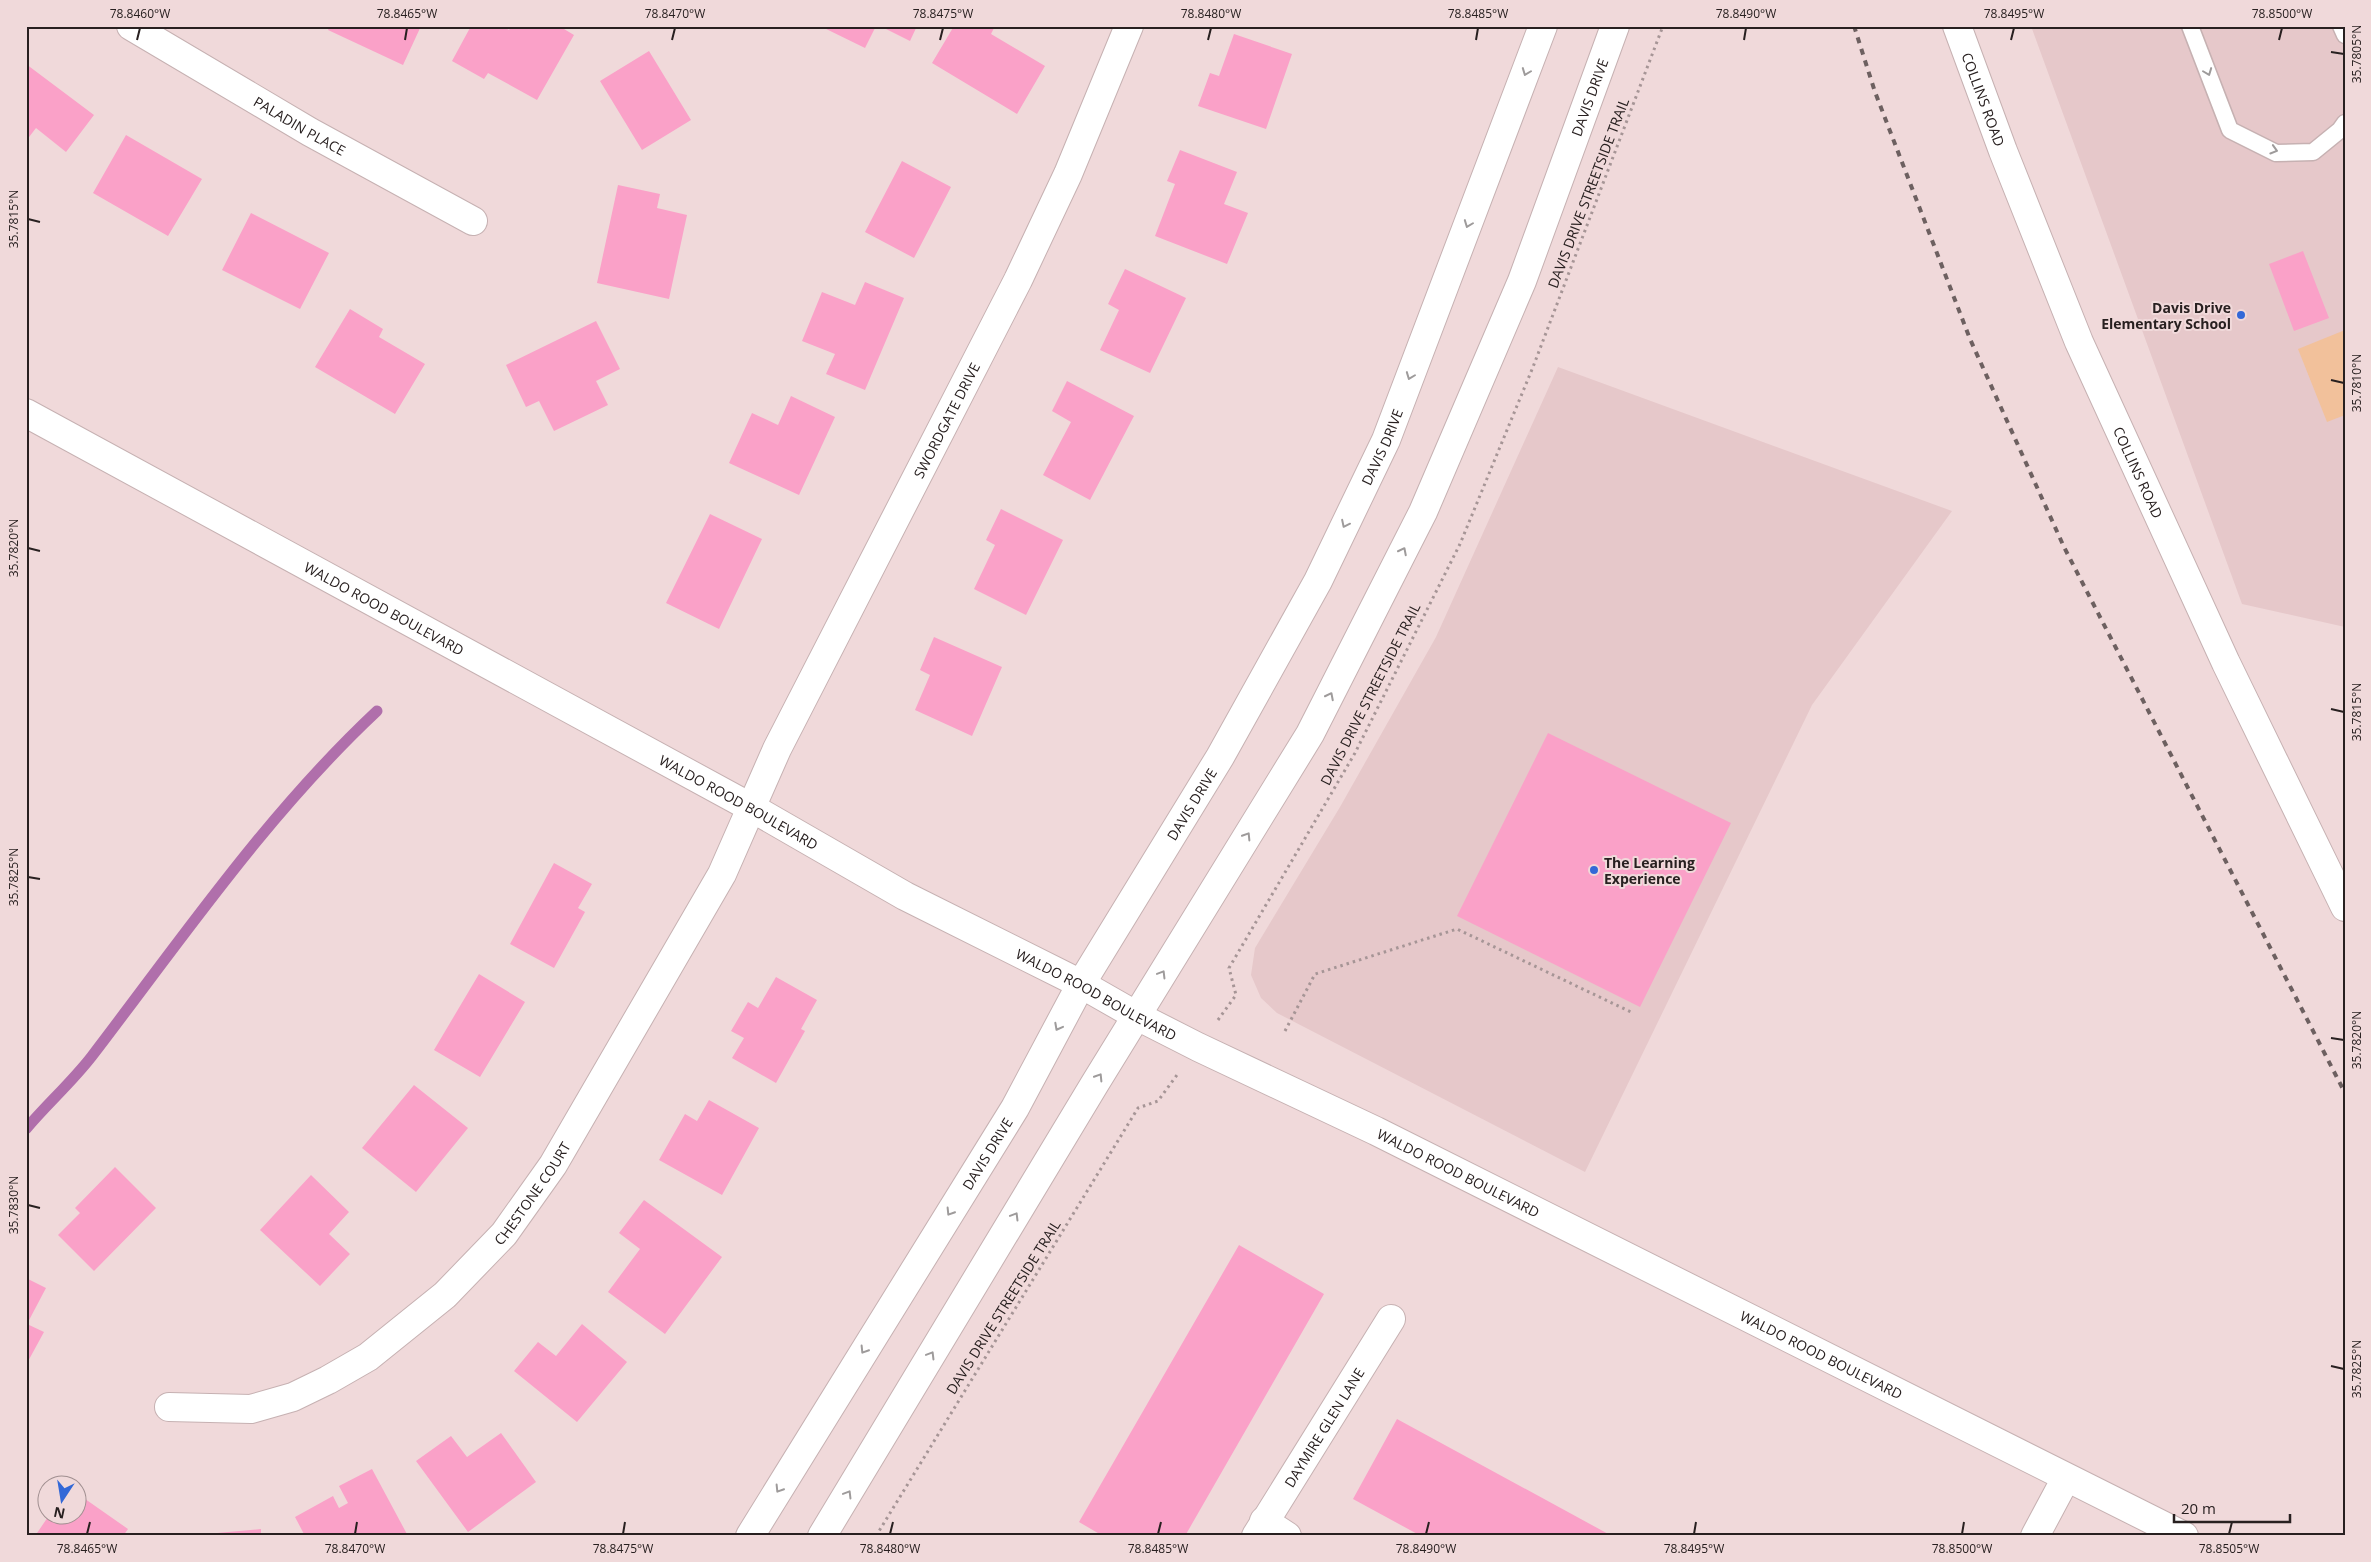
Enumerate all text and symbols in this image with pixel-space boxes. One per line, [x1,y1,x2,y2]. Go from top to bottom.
text: 78.8460°W [110,5,170,22]
text: 78.8465°W [377,5,437,22]
text: 78.8470°W [645,5,705,22]
text: 78.8475°W [913,5,973,22]
text: 78.8480°W [1181,5,1241,22]
text: 78.8485°W [1448,5,1508,22]
text: 78.8490°W [1716,5,1776,22]
text: 78.8495°W [1984,5,2044,22]
text: 78.8500°W [2252,5,2312,22]
text: 35.7805°N [2348,25,2365,83]
street label: COLLINS ROAD [1958,50,2010,149]
street label: DAVIS DRIVE [1566,56,1612,139]
one-way arrow [1522,67,1532,76]
one-way arrow [2201,67,2212,76]
street label: PALADIN PLACE [251,91,349,159]
street label: DAVIS DRIVE STREETSIDE TRAIL [1543,95,1633,291]
one-way arrow [2269,145,2278,155]
text: 35.7815°N [5,190,22,248]
one-way arrow [1464,219,1474,228]
place label: Davis Drive Elementary School [2101,298,2231,333]
marker: Davis Drive Elementary School [2235,309,2247,321]
text: 35.7810°N [2348,354,2365,412]
street label: SWORDGATE DRIVE [908,359,984,481]
one-way arrow [1406,371,1416,379]
street label: DAVIS DRIVE [1356,406,1406,488]
street label: COLLINS ROAD [2109,423,2168,521]
text: 35.7820°N [5,519,22,577]
one-way arrow [1341,519,1352,528]
one-way arrow [1397,547,1407,556]
street label: WALDO ROOD BOULEVARD [301,557,468,659]
street label: DAVIS DRIVE STREETSIDE TRAIL [1316,600,1424,788]
text: 35.7815°N [2348,683,2365,741]
one-way arrow [1323,692,1334,701]
street label: WALDO ROOD BOULEVARD [656,750,822,854]
street label: DAVIS DRIVE [1162,764,1221,844]
one-way arrow [1241,832,1251,841]
text: 35.7825°N [5,848,22,906]
place label: The Learning Experience [1604,853,1695,888]
marker: The Learning Experience [1588,864,1600,876]
street label: WALDO ROOD BOULEVARD [1013,944,1180,1044]
one-way arrow [1156,971,1166,980]
text: 35.7820°N [2348,1011,2365,1069]
one-way arrow [1054,1021,1064,1030]
one-way arrow [1093,1073,1103,1082]
street label: DAVIS DRIVE [957,1114,1016,1193]
street label: WALDO ROOD BOULEVARD [1374,1124,1543,1221]
street label: CHESTONE COURT [489,1138,574,1249]
text: 35.7830°N [5,1176,22,1234]
one-way arrow [947,1207,956,1216]
one-way arrow [1009,1212,1019,1221]
street label: DAVIS DRIVE STREETSIDE TRAIL [941,1216,1065,1398]
street label: WALDO ROOD BOULEVARD [1737,1306,1906,1403]
text: 35.7825°N [2348,1340,2365,1398]
one-way arrow [861,1345,871,1354]
one-way arrow [925,1351,935,1360]
street label: DAYMIRE GLEN LANE [1279,1364,1368,1491]
north arrow [38,1474,88,1524]
one-way arrow [775,1483,785,1492]
one-way arrow [841,1490,851,1499]
scale bar [2174,1492,2290,1524]
text: 20 m [2181,1498,2216,1518]
text: N [52,1503,67,1524]
text: 78.8465°W [57,1540,117,1557]
text: 78.8470°W [325,1540,385,1557]
text: 78.8475°W [593,1540,653,1557]
text: 78.8480°W [860,1540,920,1557]
text: 78.8485°W [1128,1540,1188,1557]
text: 78.8490°W [1396,1540,1456,1557]
text: 78.8495°W [1664,1540,1724,1557]
text: 78.8500°W [1932,1540,1992,1557]
text: 78.8505°W [2199,1540,2259,1557]

